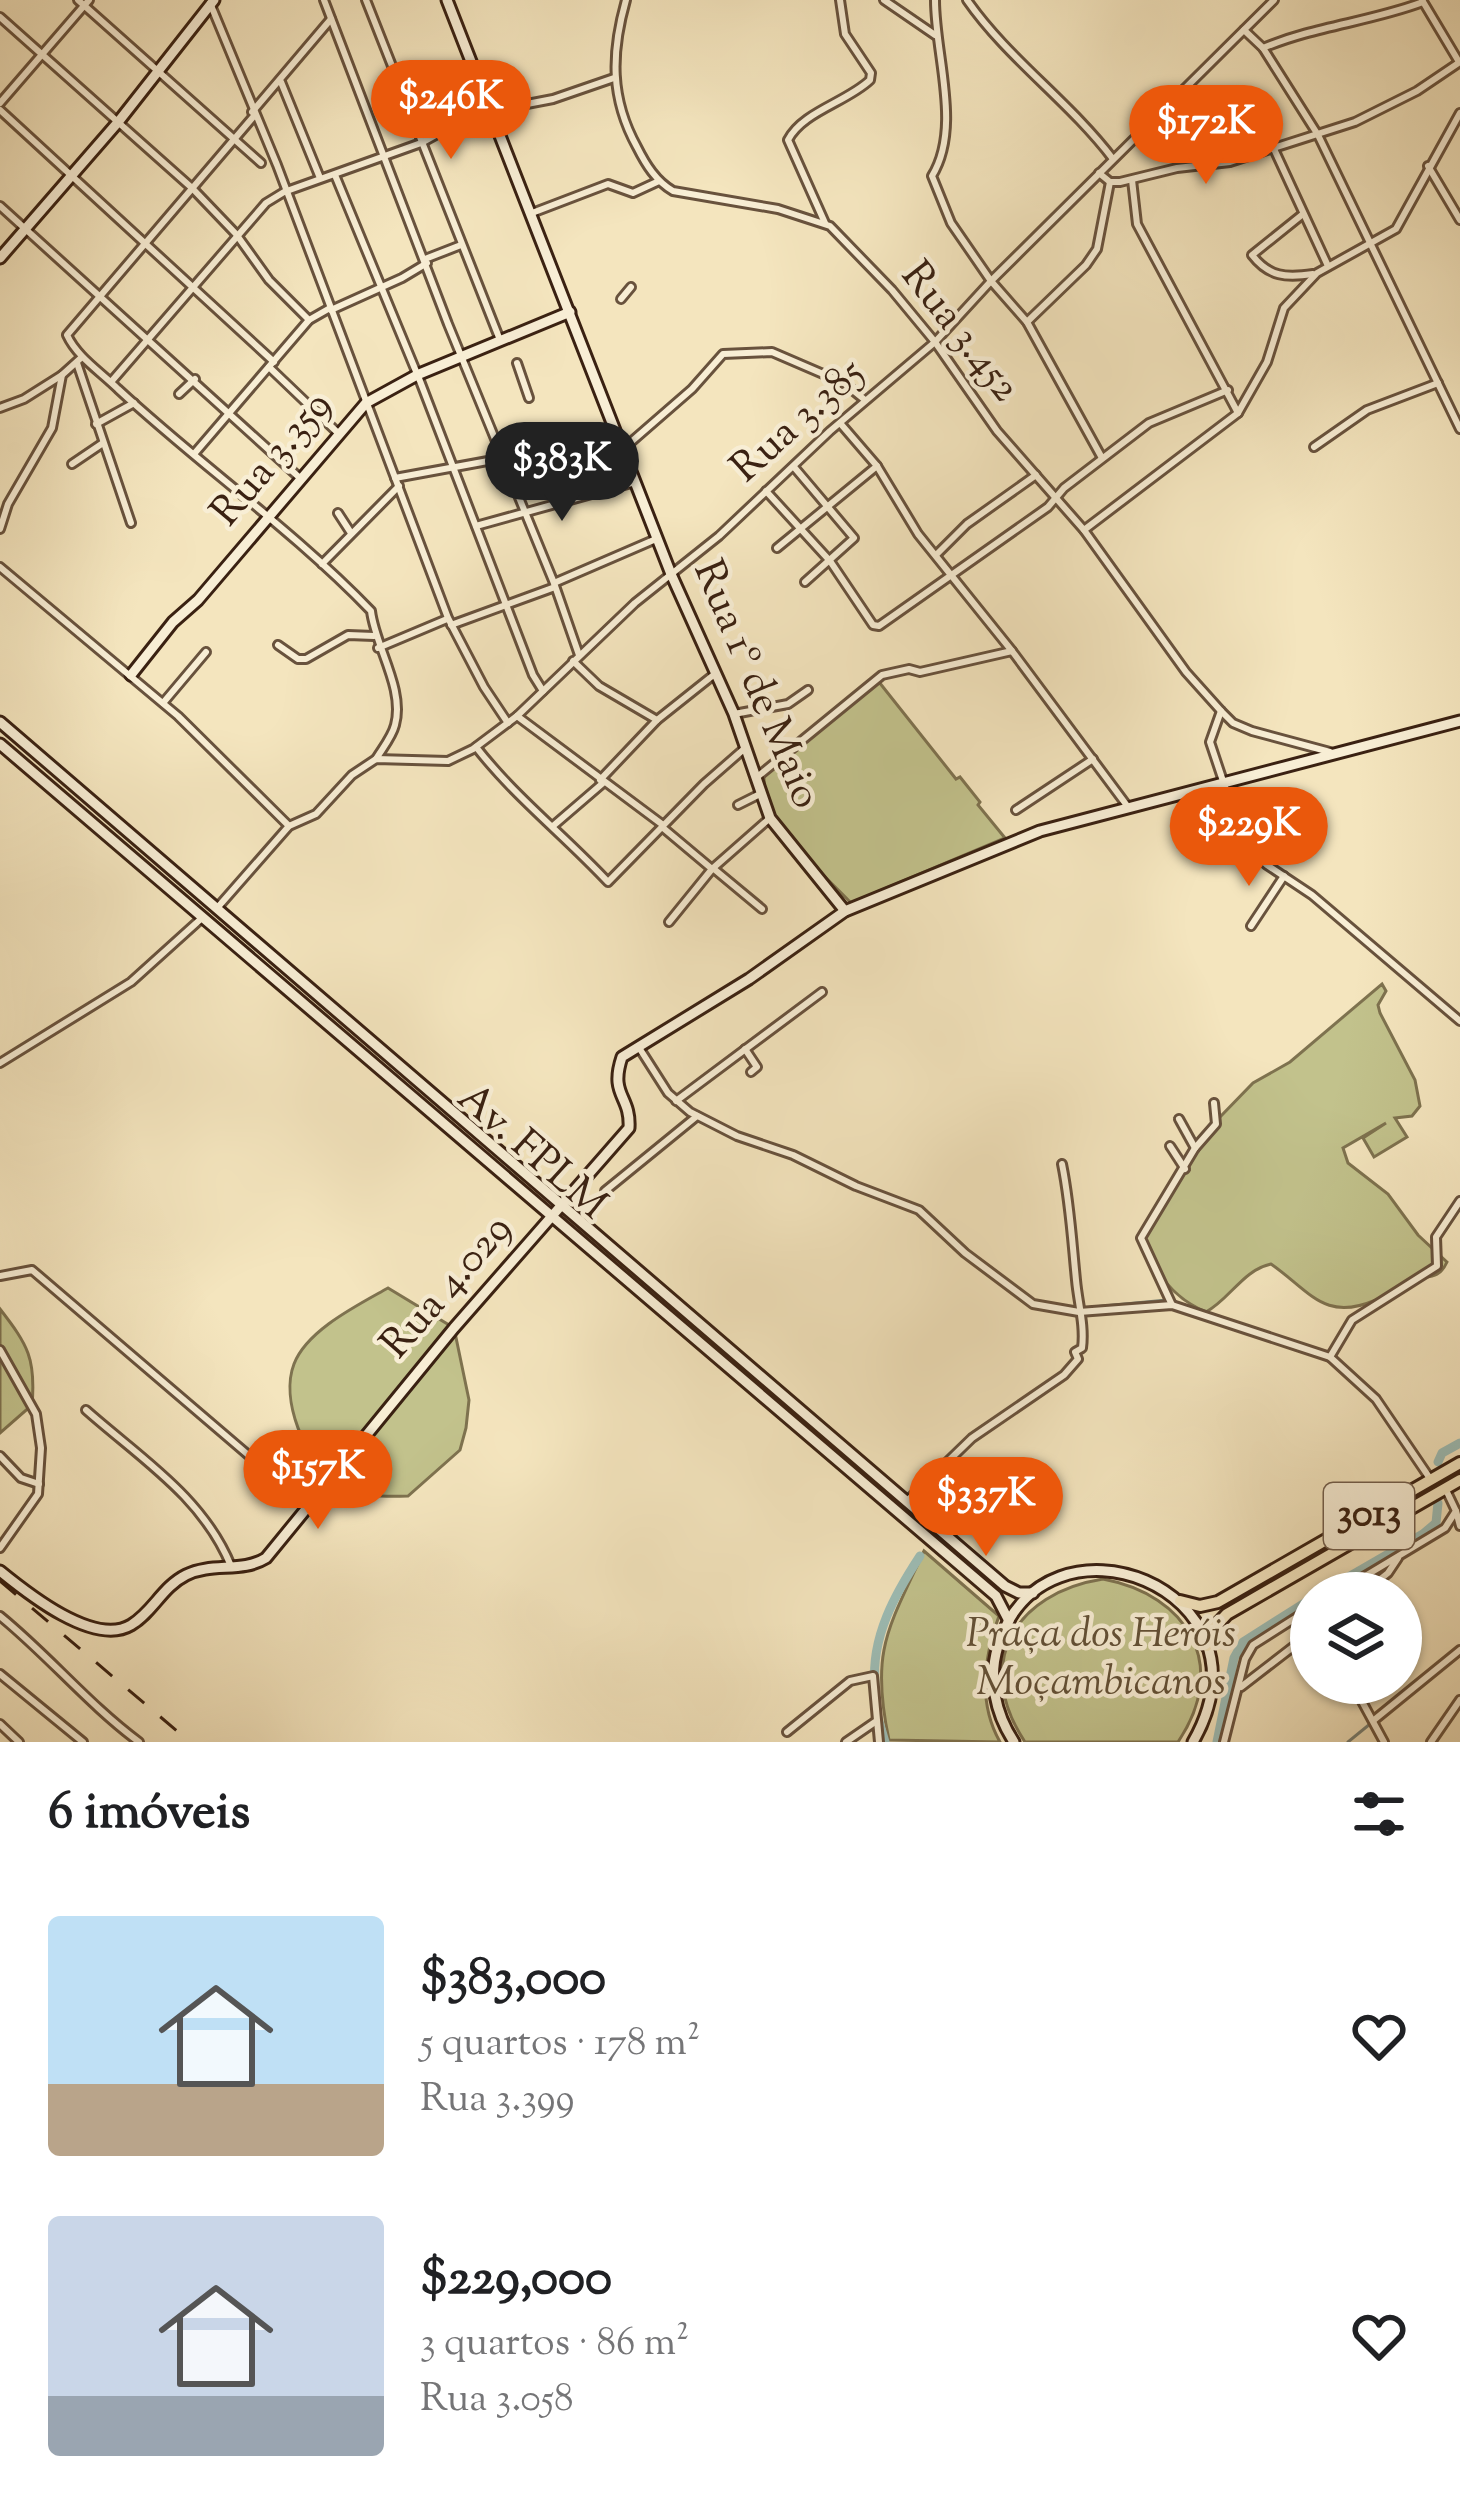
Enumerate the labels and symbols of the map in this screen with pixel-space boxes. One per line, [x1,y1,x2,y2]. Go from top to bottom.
pin: $246K [367,60,535,162]
pin: $172K [1122,85,1290,187]
street label: Rua 3.452 [885,250,1033,416]
street label: Rua 3.385 [719,346,879,498]
street label: Rua 3.359 [198,379,348,541]
pin: $383K [478,422,646,524]
street label: Rua 1º de Maio [676,552,834,818]
pin: $229K [1165,787,1333,889]
street label: Av. FPLM [443,1071,619,1235]
street label: Rua 4.029 [368,1203,528,1373]
pin: $157K [234,1430,402,1532]
pin: $337K [902,1457,1070,1559]
road number: 3013 [1324,1483,1414,1549]
park label: Praça dos Heróis Moçambicanos [966,1606,1236,1714]

